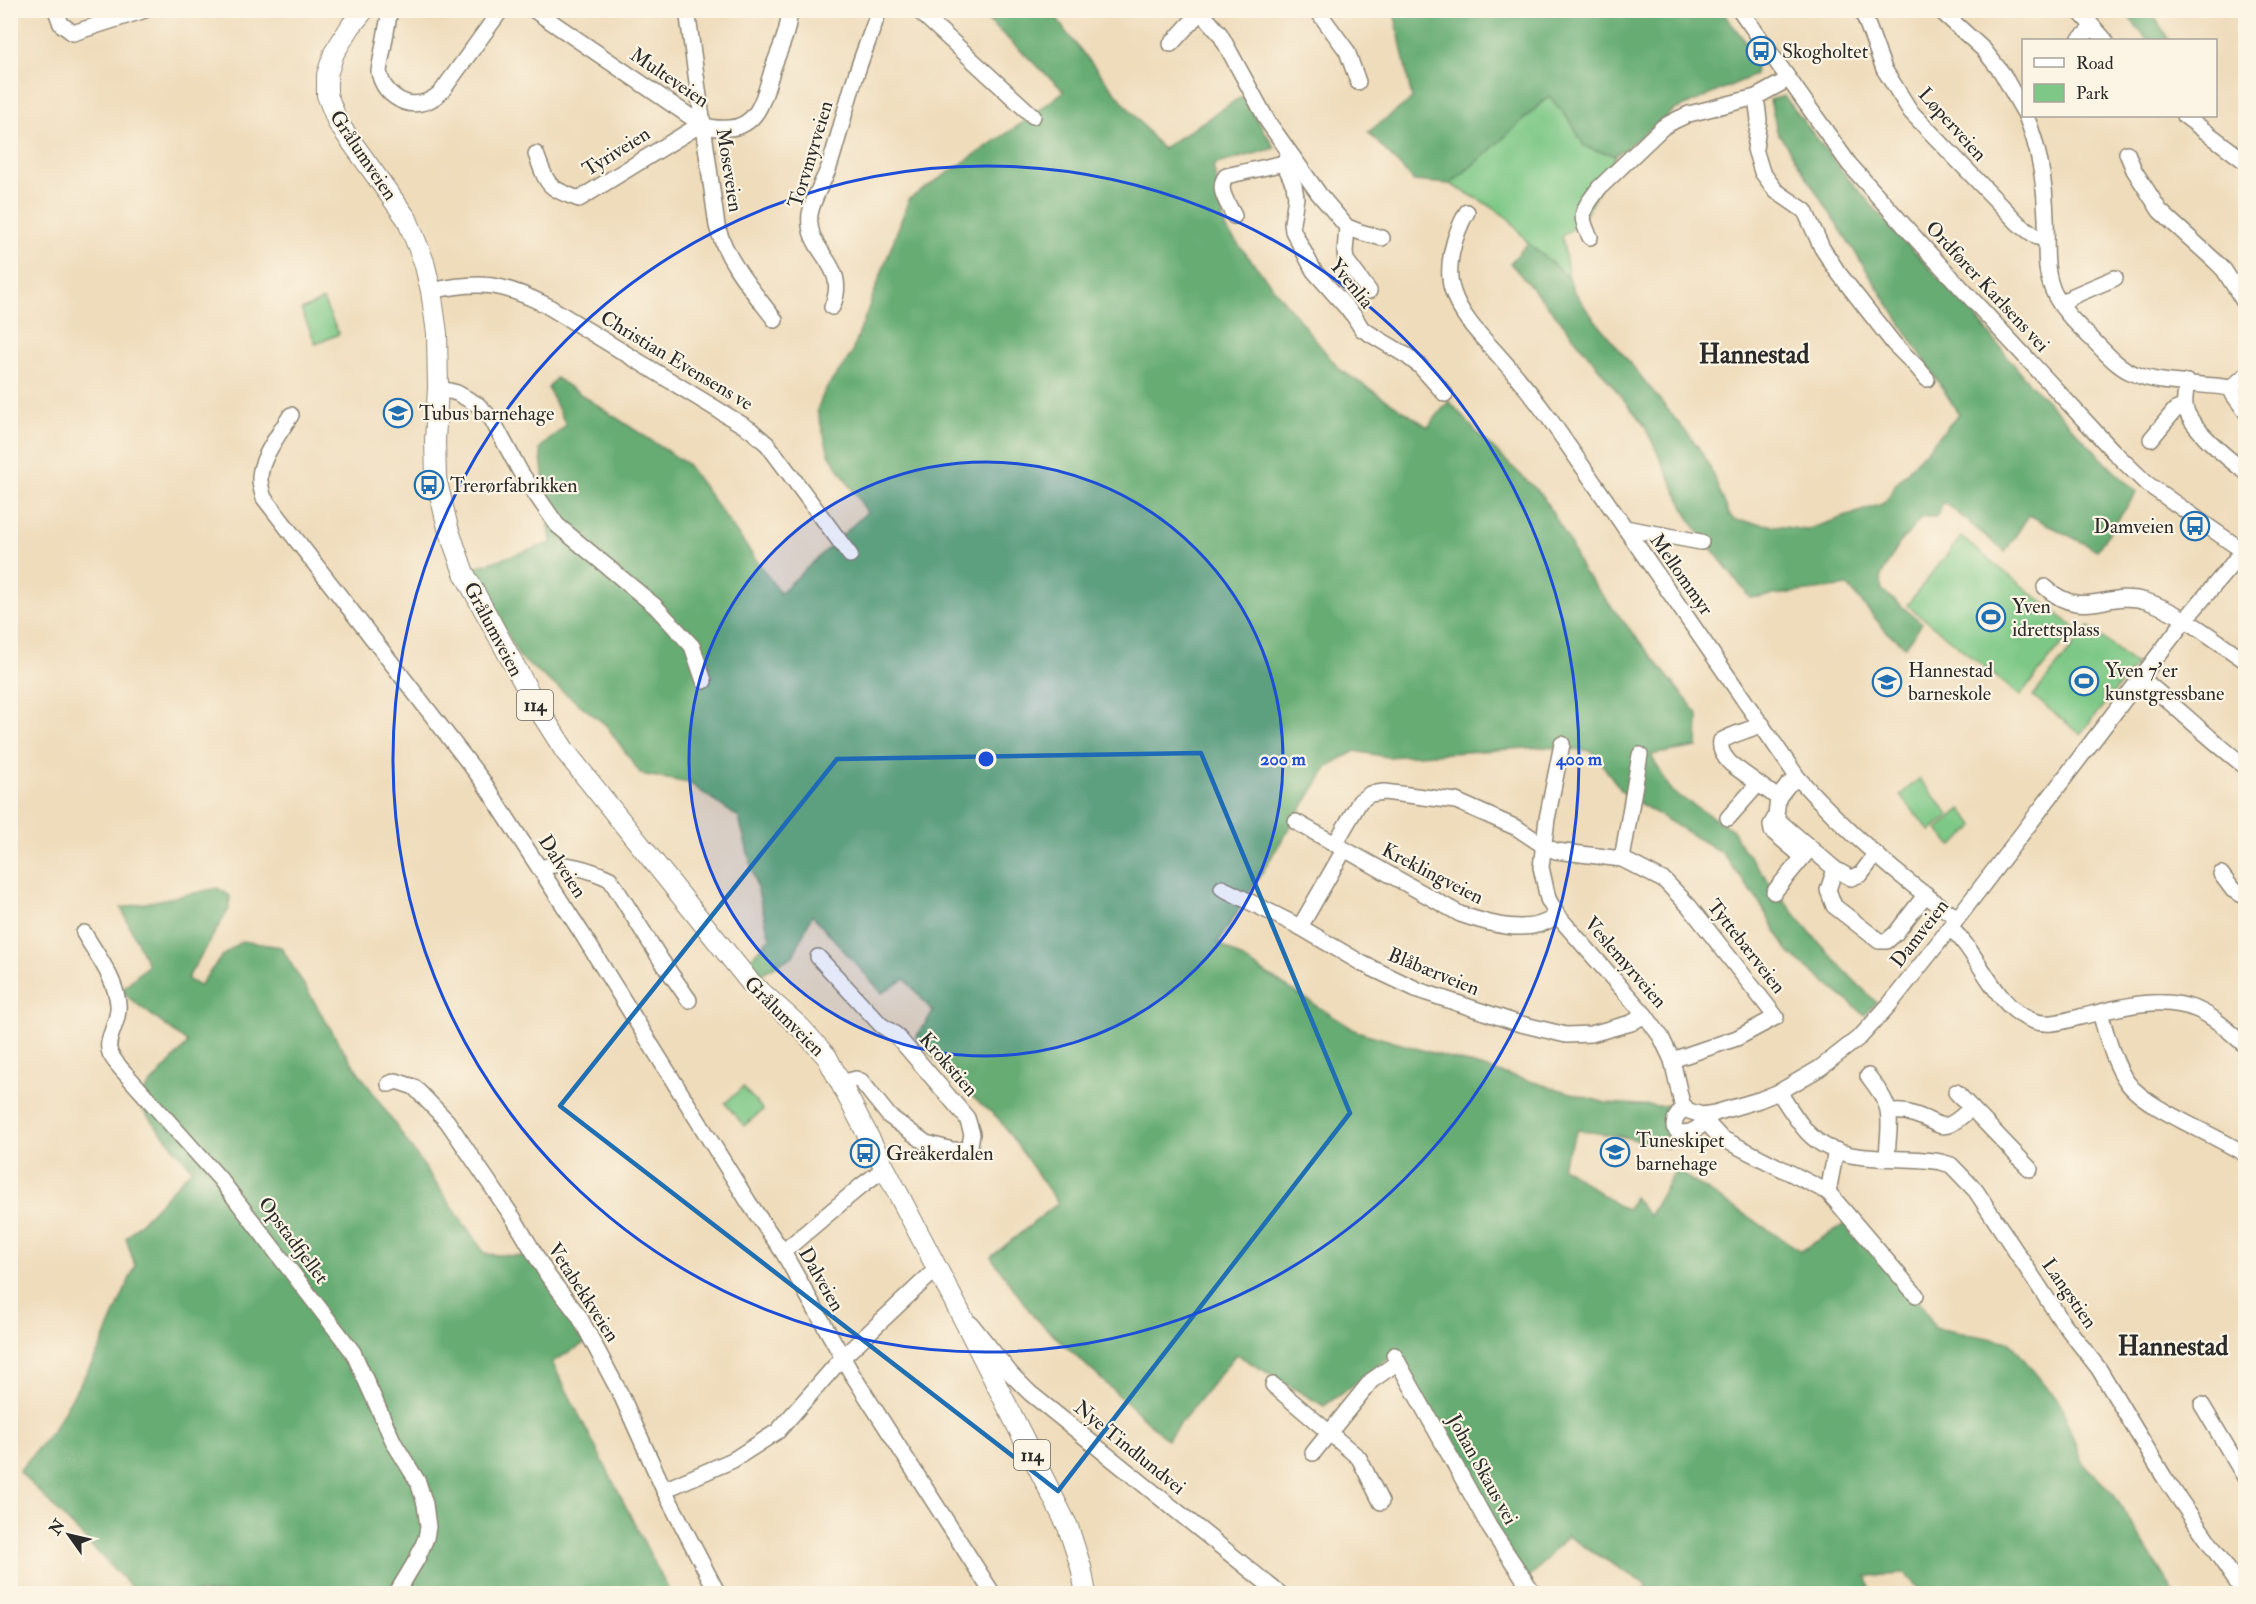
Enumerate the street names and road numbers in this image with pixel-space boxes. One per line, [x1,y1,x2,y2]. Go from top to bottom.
street label: Multeveien [625,42,714,113]
street label: Løperveien [1912,82,1992,167]
street label: Torvmyrveien [782,98,839,211]
street label: Grålumveien [324,105,403,205]
street label: Tyriveien [578,121,655,182]
street label: Moseveien [711,126,748,214]
street label: Ordfører Karlsens vei [1920,216,2055,357]
street label: Yvenlia [1324,253,1380,314]
street label: Christian Evensens ve [596,305,758,416]
street label: Mellommyr [1644,529,1719,620]
street label: Grålumveien [458,578,529,681]
road number: 114 [517,690,553,720]
street label: Dalveien [533,830,592,903]
street label: Kreklingveien [1378,837,1488,910]
street label: Tyttebærveien [1702,894,1791,999]
street label: Damveien [1885,894,1954,973]
street label: Veslemyrveien [1579,911,1672,1013]
street label: Blåbærveien [1384,942,1483,1001]
street label: Grålumveien [739,971,830,1062]
street label: Krokstien [914,1027,983,1102]
street label: Opstadfjellet [252,1192,335,1290]
street label: Vetabekkveien [542,1238,625,1347]
street label: Dalveien [793,1243,850,1316]
street label: Langstien [2036,1253,2103,1333]
street label: Nye Tindlundvei [1069,1395,1191,1500]
street label: Johan Skaus vei [1441,1409,1523,1529]
road number: 114 [1014,1440,1050,1470]

